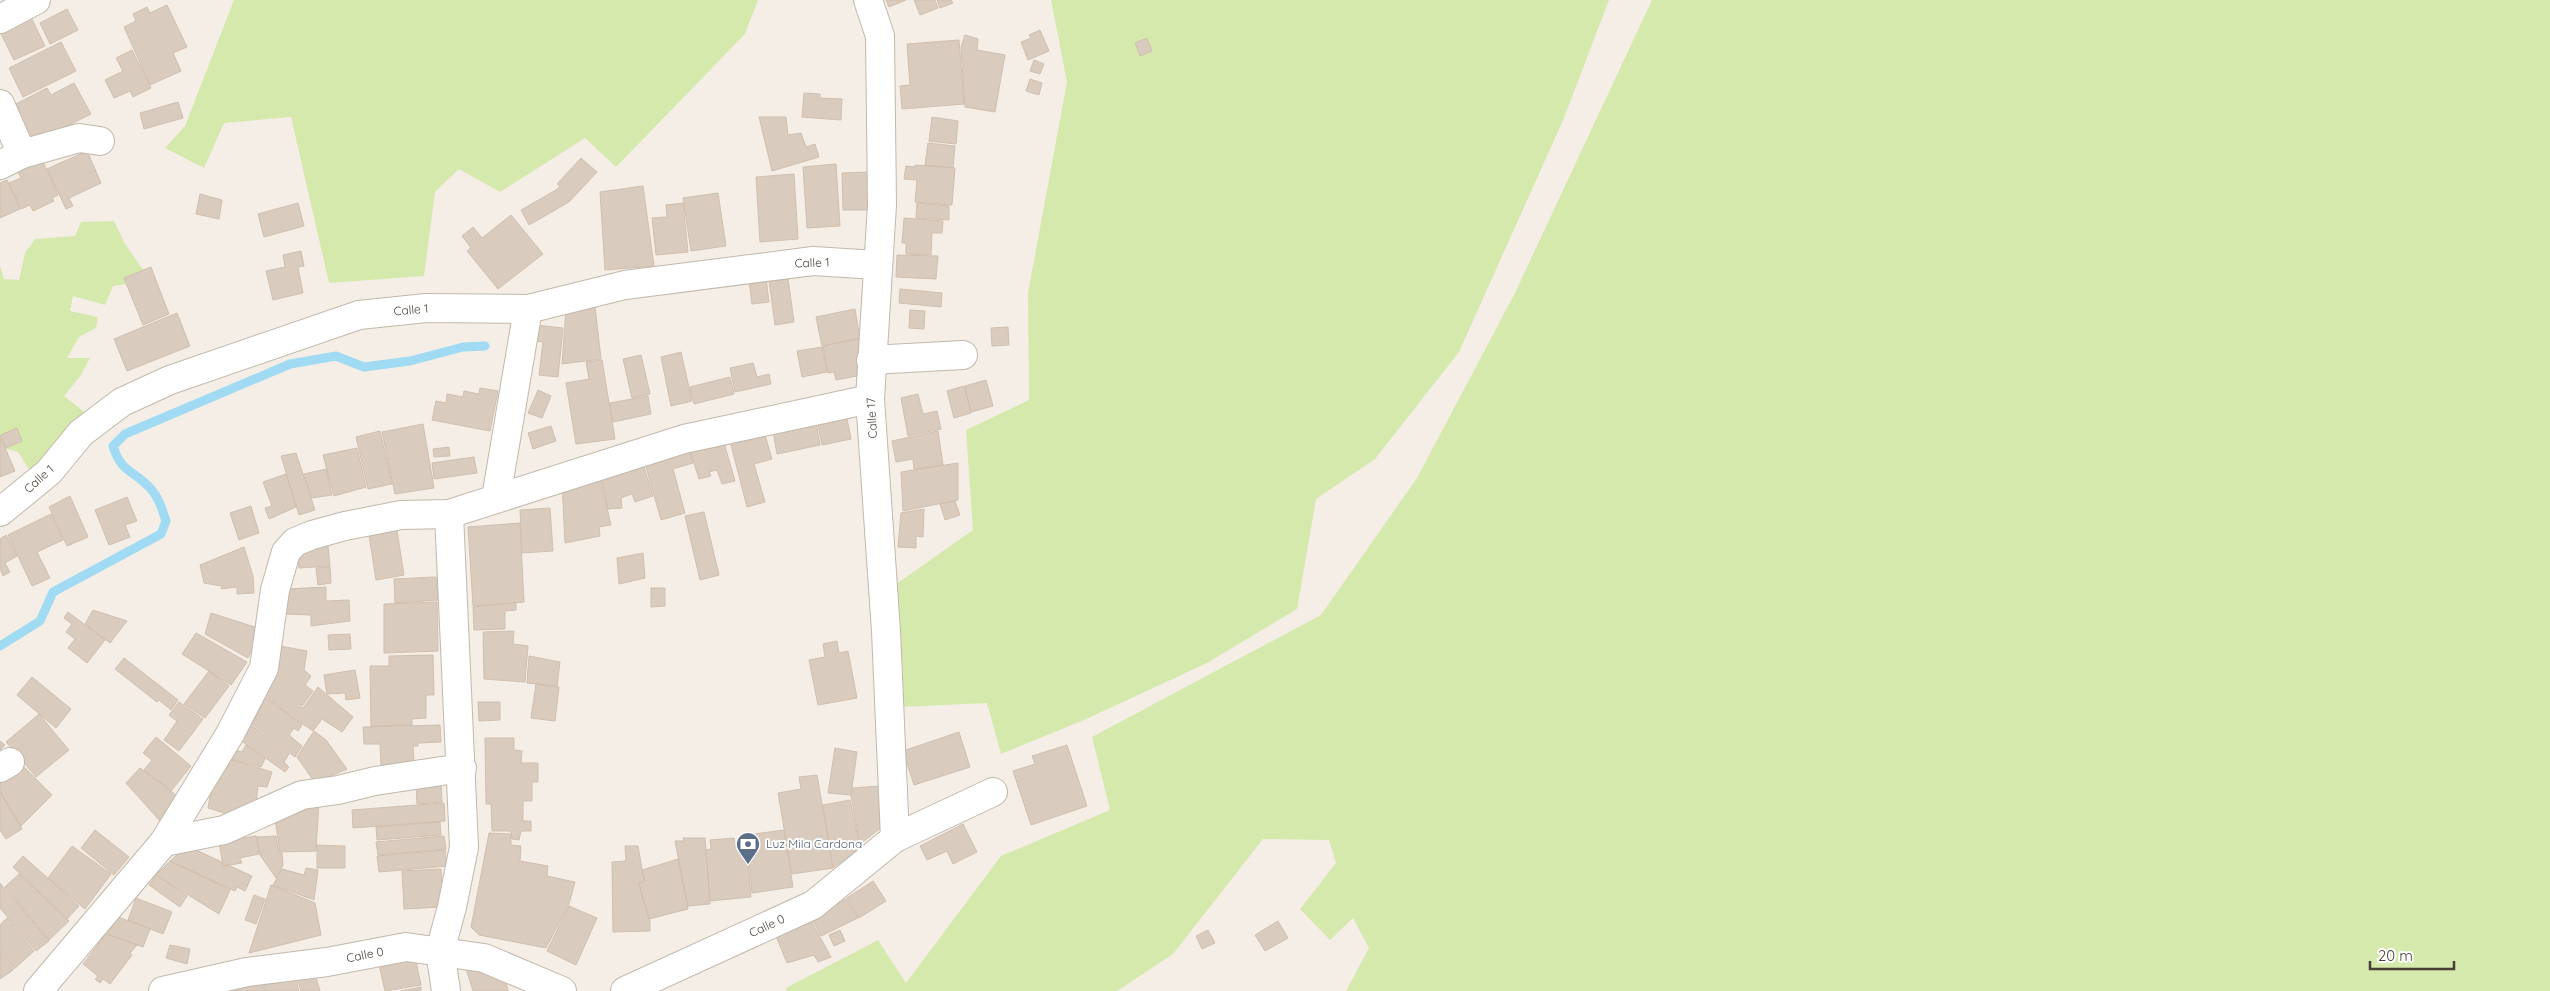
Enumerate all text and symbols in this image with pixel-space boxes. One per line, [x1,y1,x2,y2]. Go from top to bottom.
street label: Calle 1 [794,254,830,271]
street label: Calle 1 [393,301,429,318]
street label: Calle 17 [863,397,880,439]
street label: Calle 1 [21,461,57,496]
bank icon: Luz Mila Cardona [735,831,761,865]
place label: Luz Mila Cardona [766,836,862,851]
street label: Calle 0 [747,911,787,940]
scale bar [2370,938,2454,970]
street label: Calle 0 [345,944,385,965]
text: 20 m [2378,946,2413,965]

